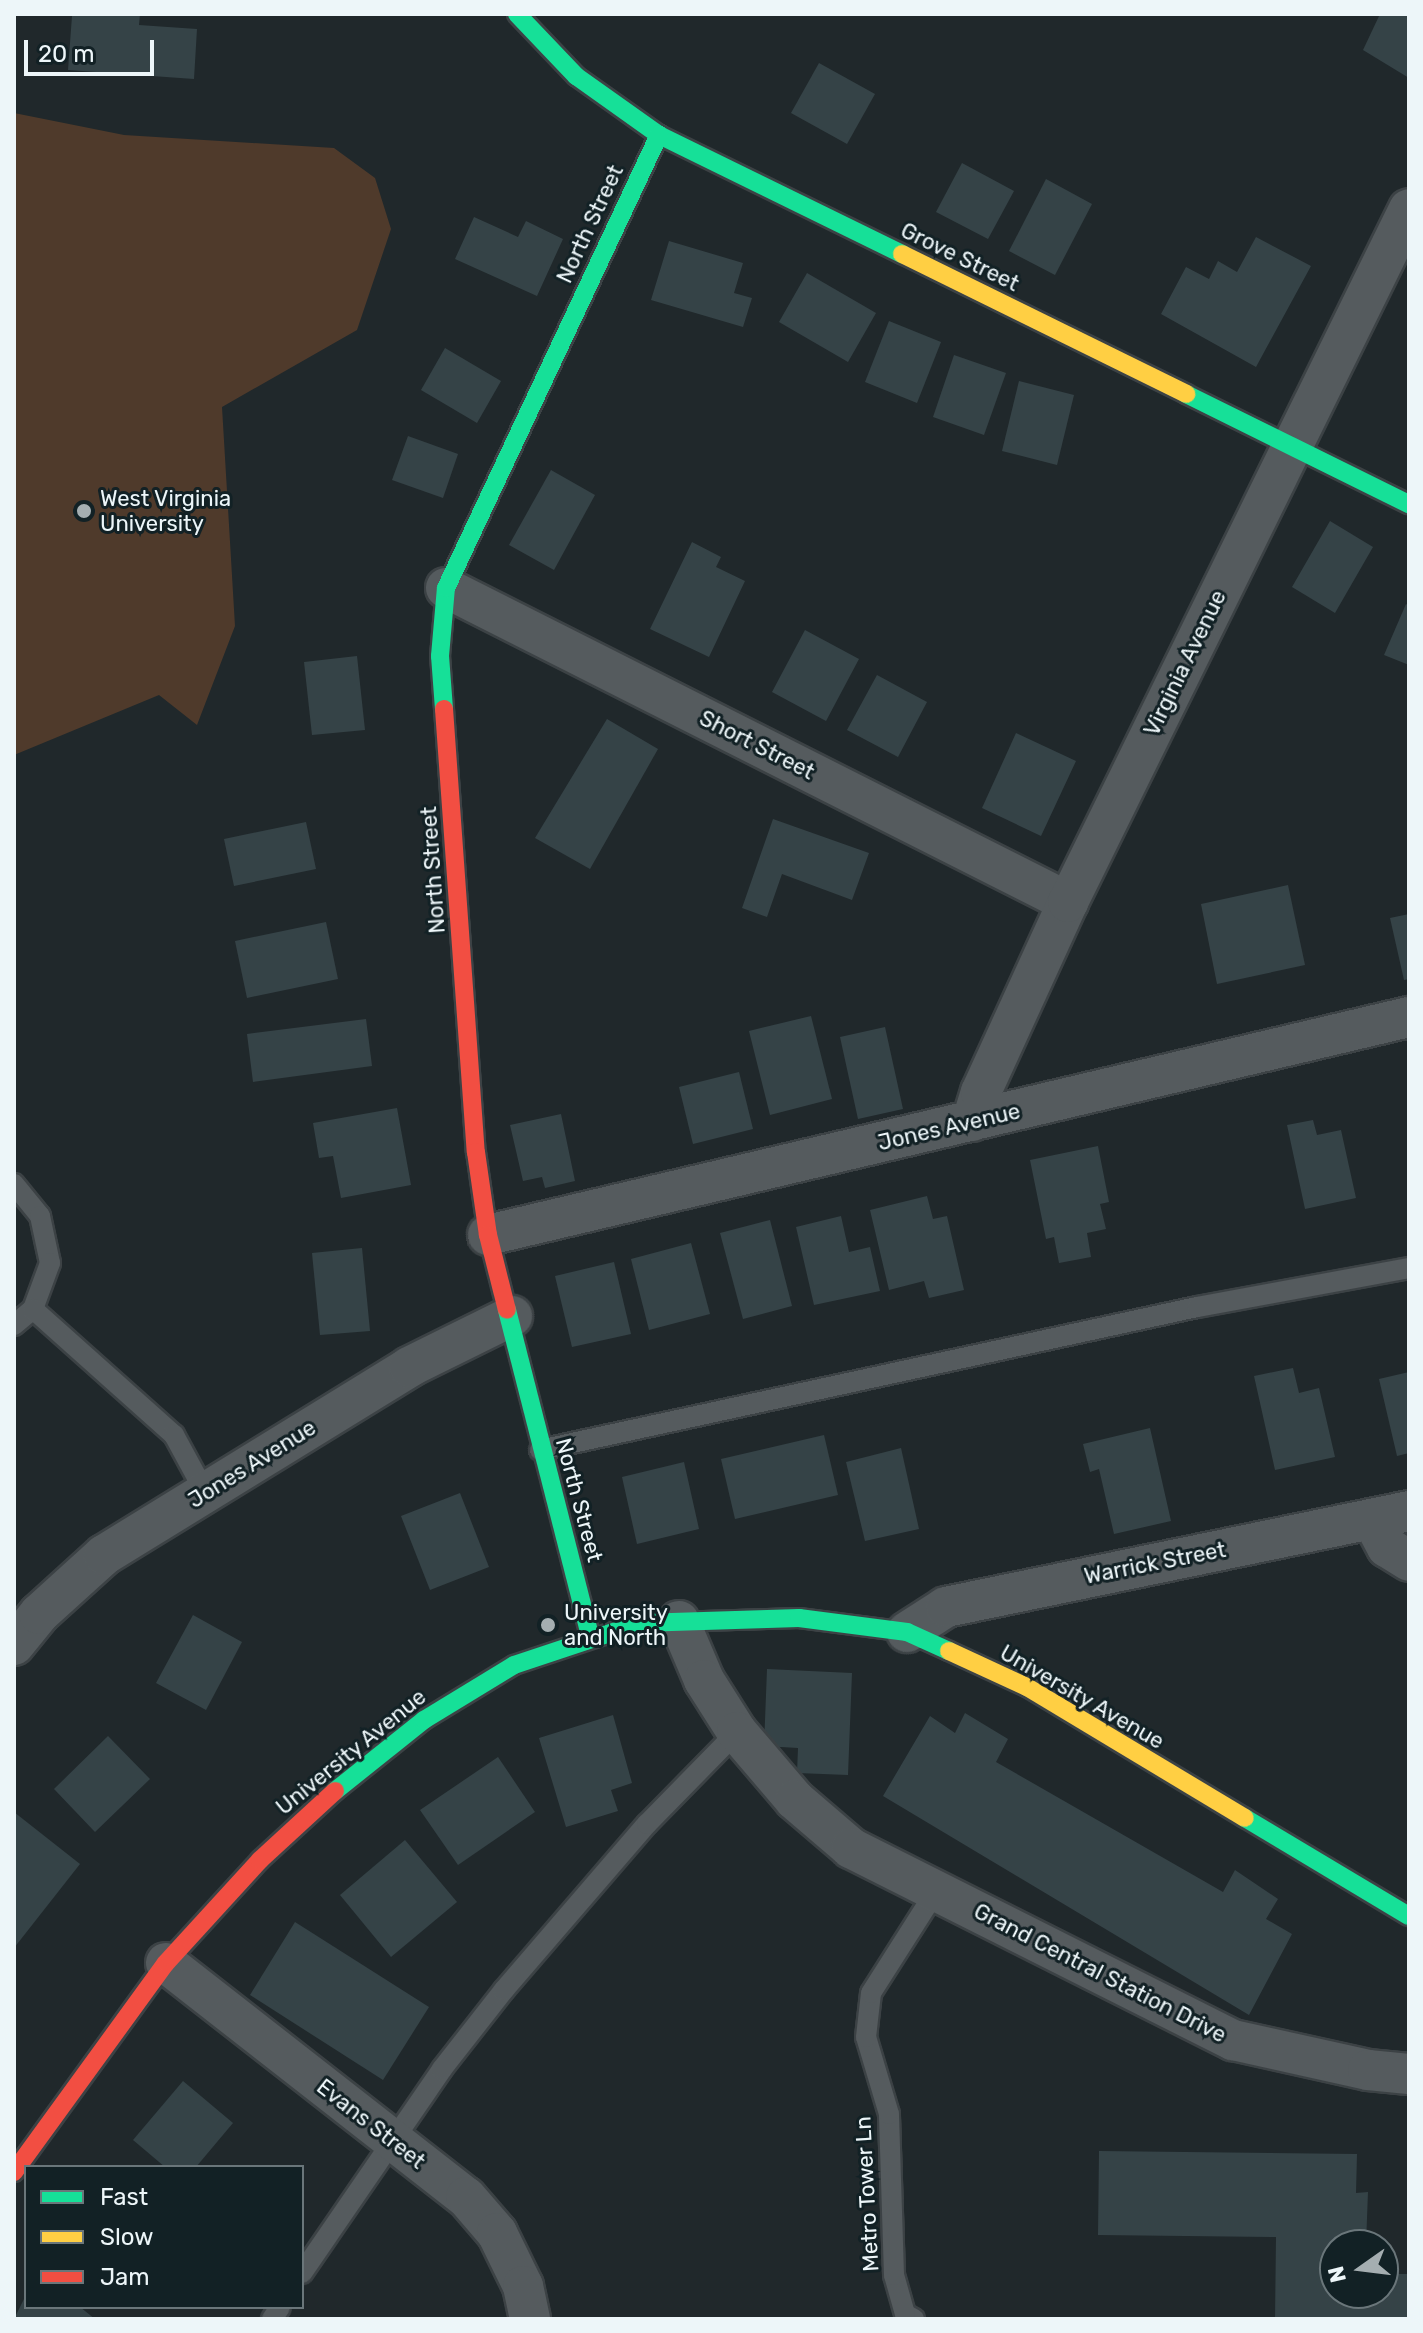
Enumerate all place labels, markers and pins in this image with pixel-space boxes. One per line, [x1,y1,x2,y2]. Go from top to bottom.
place label: West Virginia University [100,485,232,536]
marker: West Virginia University [75,502,93,520]
place label: University and North [564,1599,668,1650]
marker: University and North [539,1616,557,1634]

